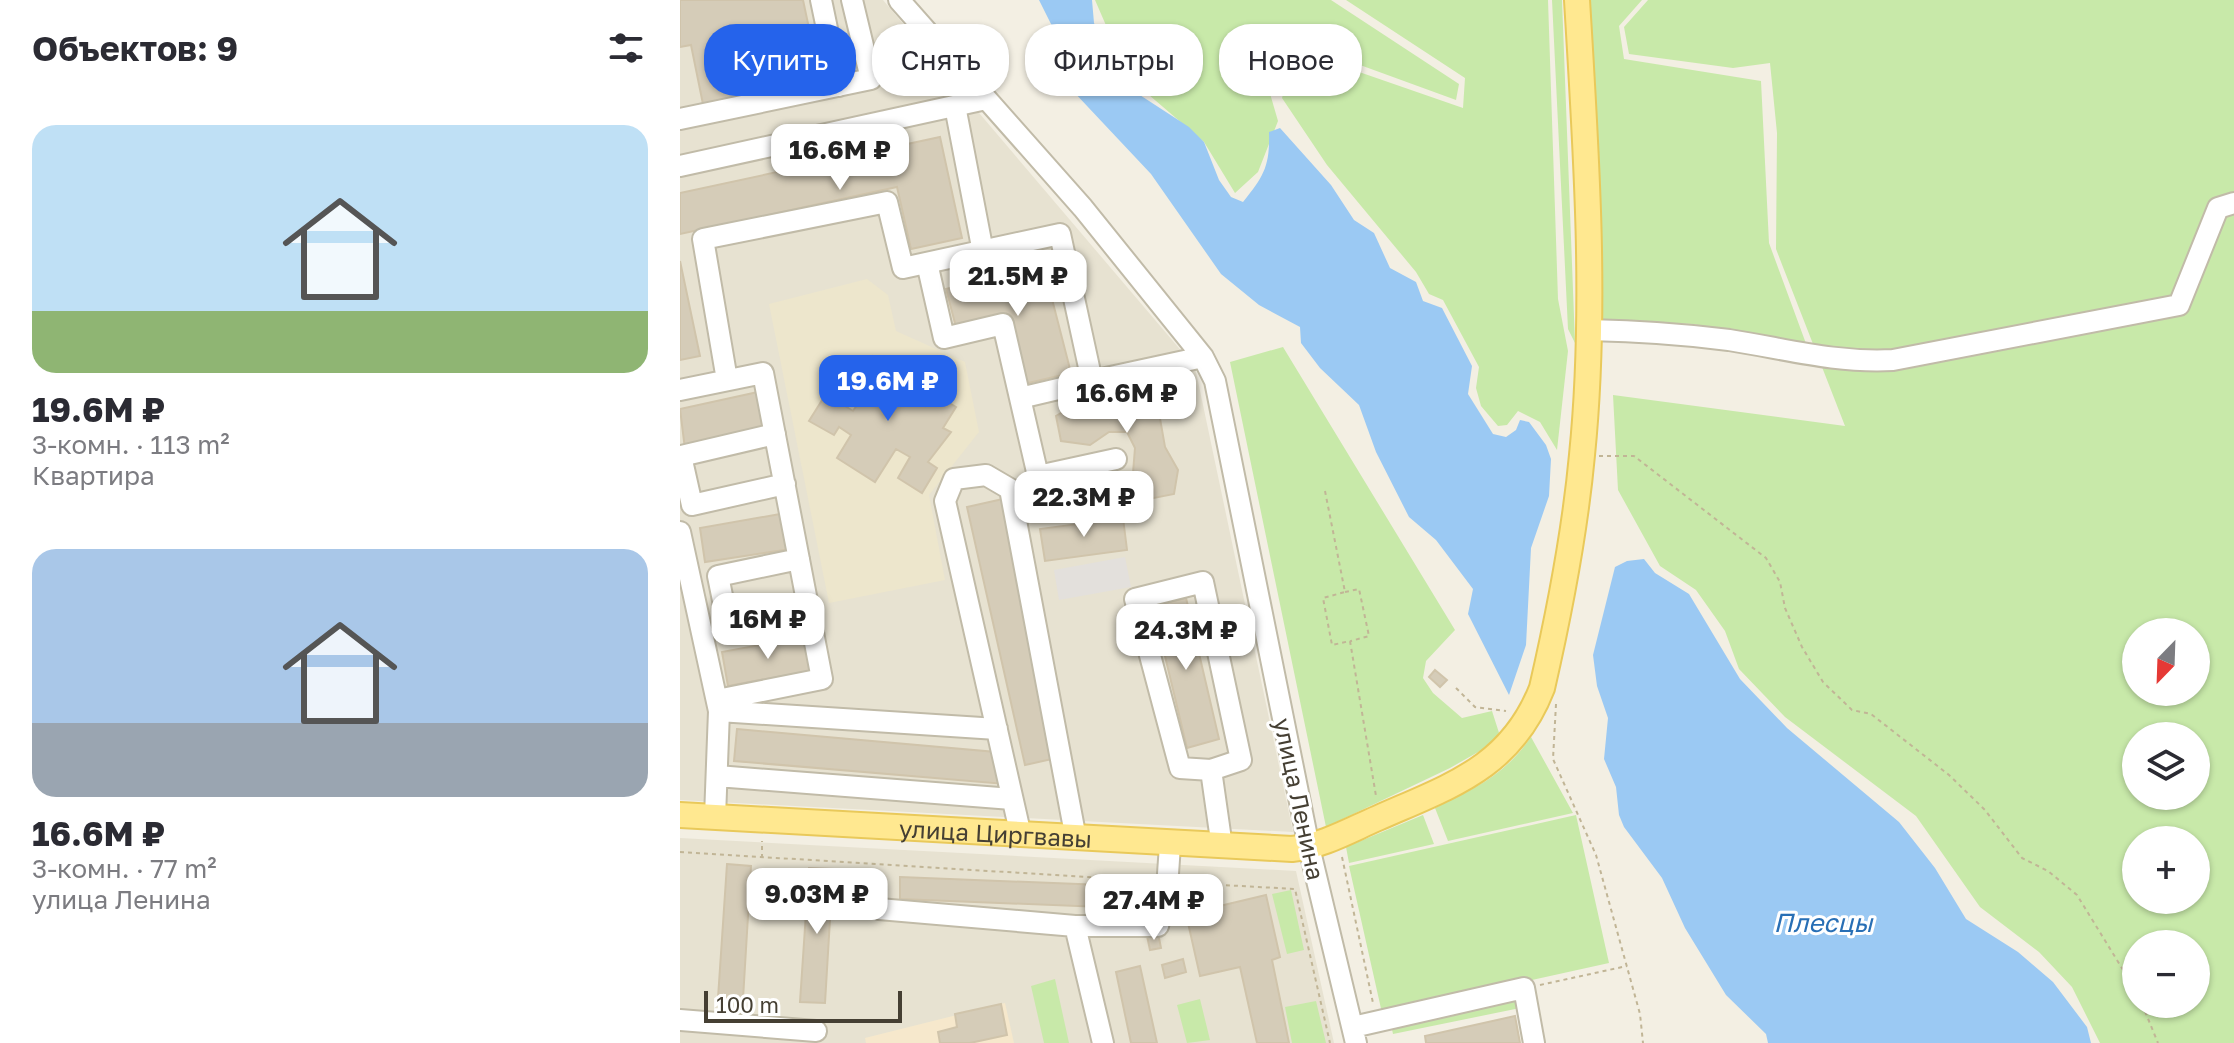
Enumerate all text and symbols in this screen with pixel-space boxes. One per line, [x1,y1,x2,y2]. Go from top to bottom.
chip: Купить [704,24,856,96]
chip: Снять [872,24,1009,96]
chip: Фильтры [1025,24,1203,96]
chip: Новое [1219,24,1362,96]
icon: filters [604,26,648,70]
text: Объектов: 9 [32,28,238,68]
pin: 16.6M ₽ [766,124,914,192]
text: 16.6M ₽ [789,134,891,165]
icon: home [268,177,412,321]
pin: 21.5M ₽ [944,250,1092,318]
text: 21.5M ₽ [968,260,1068,291]
pin: 19.6M ₽ [814,355,962,423]
text: 19.6M ₽ [837,365,939,396]
pin: 16.6M ₽ [1053,367,1201,435]
text: 16.6M ₽ [1076,377,1178,408]
text: 19.6M ₽ [32,389,165,429]
text: 3-комн. · 113 m² [32,429,230,460]
text: Квартира [32,460,155,491]
pin: 22.3M ₽ [1010,471,1158,539]
text: 22.3M ₽ [1032,481,1136,512]
pin: 16M ₽ [712,593,824,661]
icon: home [268,601,412,745]
text: 16M ₽ [729,603,807,634]
pin: 24.3M ₽ [1112,604,1260,672]
text: 24.3M ₽ [1134,614,1238,645]
north arrow [2122,618,2210,706]
map controls [2122,618,2210,1018]
street label: улица Ленина [1269,715,1331,883]
button: layers [2122,722,2210,810]
text: 16.6M ₽ [32,813,165,853]
street label: улица Циргвавы [898,813,1093,852]
button: + [2122,826,2210,914]
text: 3-комн. · 77 m² [32,853,217,884]
pin: 9.03M ₽ [743,868,891,936]
pin: 27.4M ₽ [1080,874,1228,942]
text: 9.03M ₽ [765,878,869,909]
text: улица Ленина [32,884,211,915]
text: 27.4M ₽ [1103,884,1205,915]
water label: Плесцы [1773,907,1875,938]
button: − [2122,930,2210,1018]
scale bar [704,987,902,1023]
text: 100 m [716,991,779,1018]

